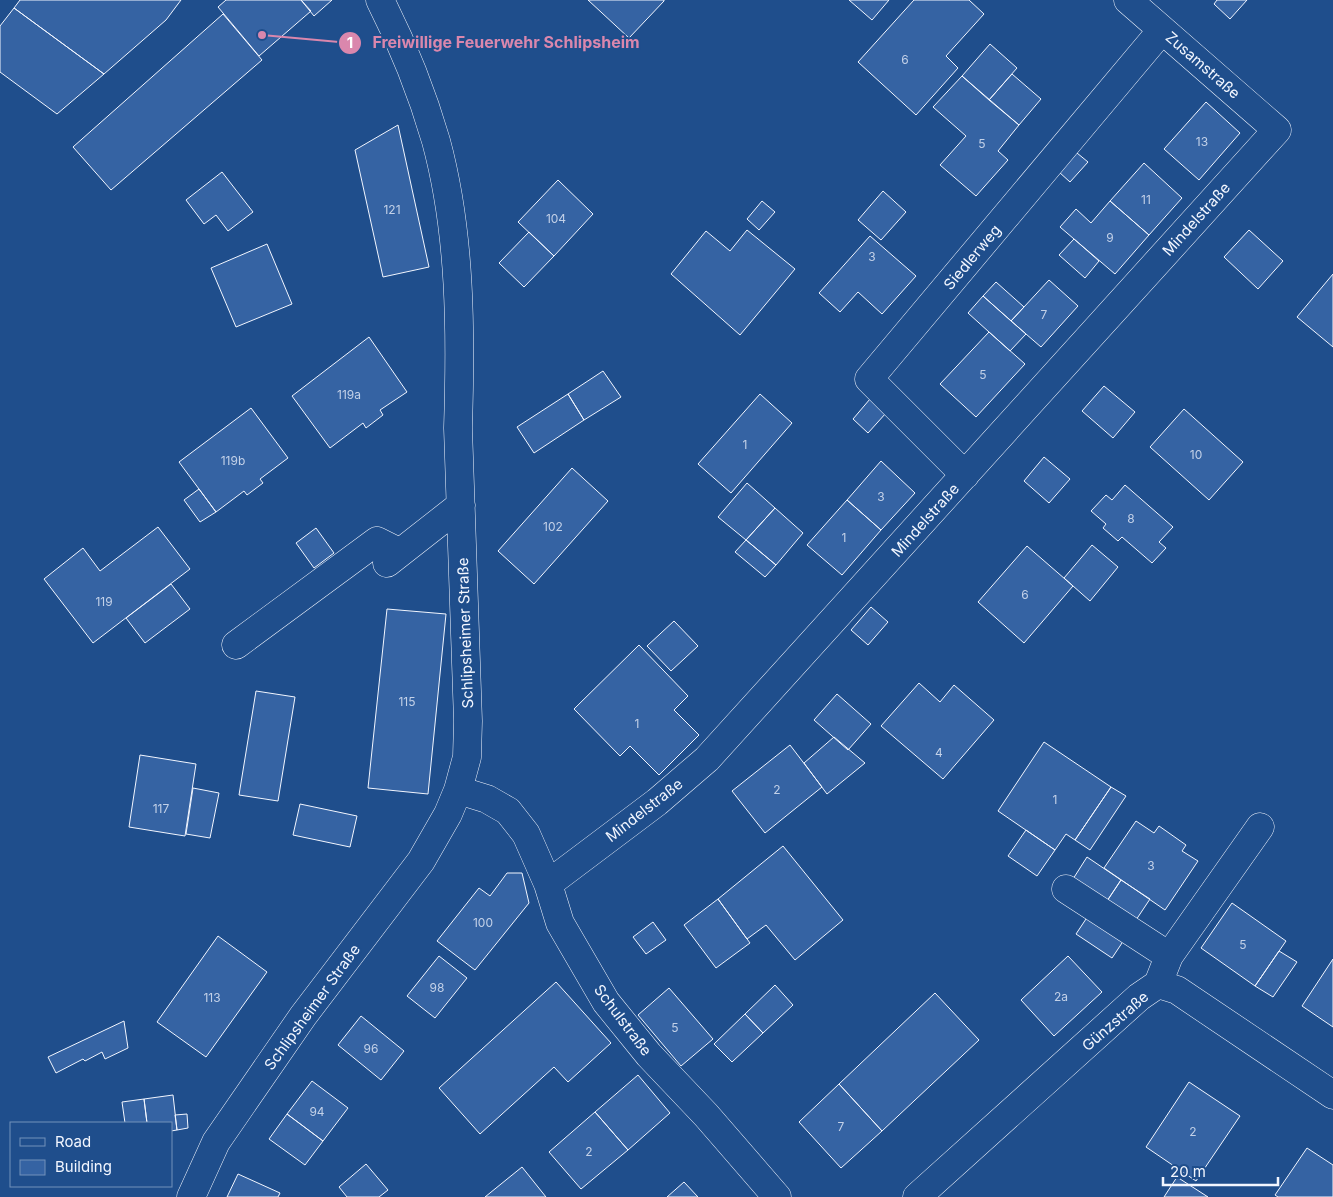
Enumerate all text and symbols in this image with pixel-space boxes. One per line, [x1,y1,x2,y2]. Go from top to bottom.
callout: Freiwillige Feuerwehr Schlipsheim [337,27,649,58]
street label: Zusamstraße [1162,27,1244,103]
text: Freiwillige Feuerwehr Schlipsheim [372,32,640,52]
text: 1 [347,33,353,52]
house number: 6 [901,52,909,67]
house number: 13 [1196,134,1208,149]
house number: 5 [978,136,986,151]
street label: Mindelstraße [1158,178,1234,260]
house number: 11 [1141,192,1151,207]
house number: 121 [383,202,401,217]
house number: 104 [546,211,566,226]
street label: Siedlerweg [939,221,1005,293]
house number: 9 [1106,230,1114,245]
house number: 3 [868,249,876,264]
house number: 7 [1041,307,1048,322]
house number: 5 [979,367,987,382]
house number: 119a [337,387,361,402]
house number: 1 [743,437,747,452]
house number: 10 [1190,447,1202,462]
house number: 119b [221,453,245,468]
street label: Mindelstraße [887,479,963,561]
house number: 3 [877,489,885,504]
house number: 8 [1127,511,1135,526]
house number: 102 [543,519,563,534]
house number: 1 [842,530,846,545]
street label: Schlipsheimer Straße [453,557,477,709]
house number: 6 [1021,587,1029,602]
house number: 119 [95,594,113,609]
house number: 115 [398,694,416,709]
house number: 1 [635,716,639,731]
house number: 4 [935,745,943,760]
street label: Mindelstraße [602,774,686,846]
house number: 2 [773,782,781,797]
house number: 1 [1053,792,1057,807]
house number: 117 [153,801,169,816]
house number: 3 [1147,858,1155,873]
house number: 100 [473,915,493,930]
house number: 5 [1239,937,1247,952]
street label: Schlipsheimer Straße [260,940,364,1074]
house number: 98 [430,980,444,995]
street label: Schulstraße [590,981,656,1059]
street label: Günzstraße [1078,987,1152,1055]
house number: 2a [1054,989,1068,1004]
house number: 113 [203,990,221,1005]
house number: 5 [671,1020,679,1035]
house number: 96 [364,1041,378,1056]
house number: 94 [309,1104,325,1119]
house number: 7 [838,1119,845,1134]
legend [10,1122,172,1187]
house number: 2 [1189,1124,1197,1139]
text: Road [55,1132,91,1151]
house number: 2 [585,1144,593,1159]
scale bar [1163,1154,1278,1186]
text: Building [55,1157,112,1176]
text: 20 m [1170,1162,1206,1181]

